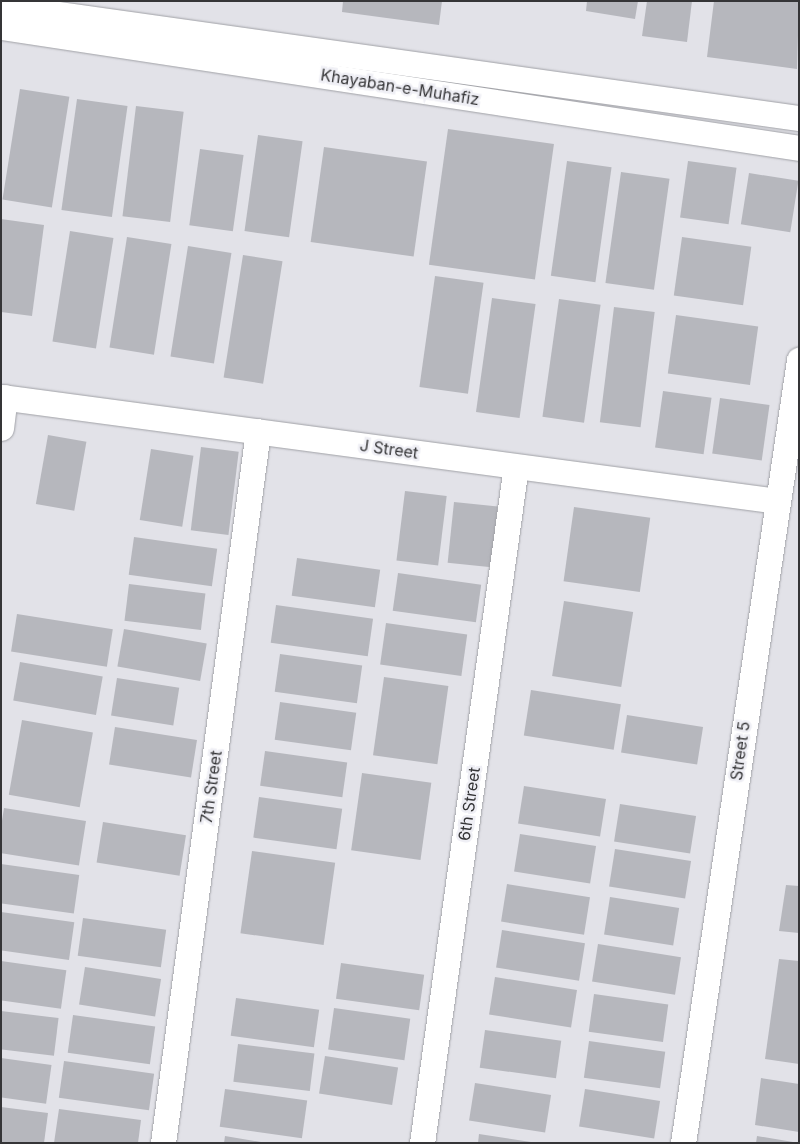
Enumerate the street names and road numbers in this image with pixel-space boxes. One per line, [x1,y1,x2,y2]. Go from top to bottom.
street label: Khayaban-e-Muhafiz [319,65,481,109]
street label: J Street [359,435,419,463]
street label: Street 5 [726,720,754,782]
street label: 7th Street [196,749,226,825]
street label: 6th Street [454,766,484,842]

